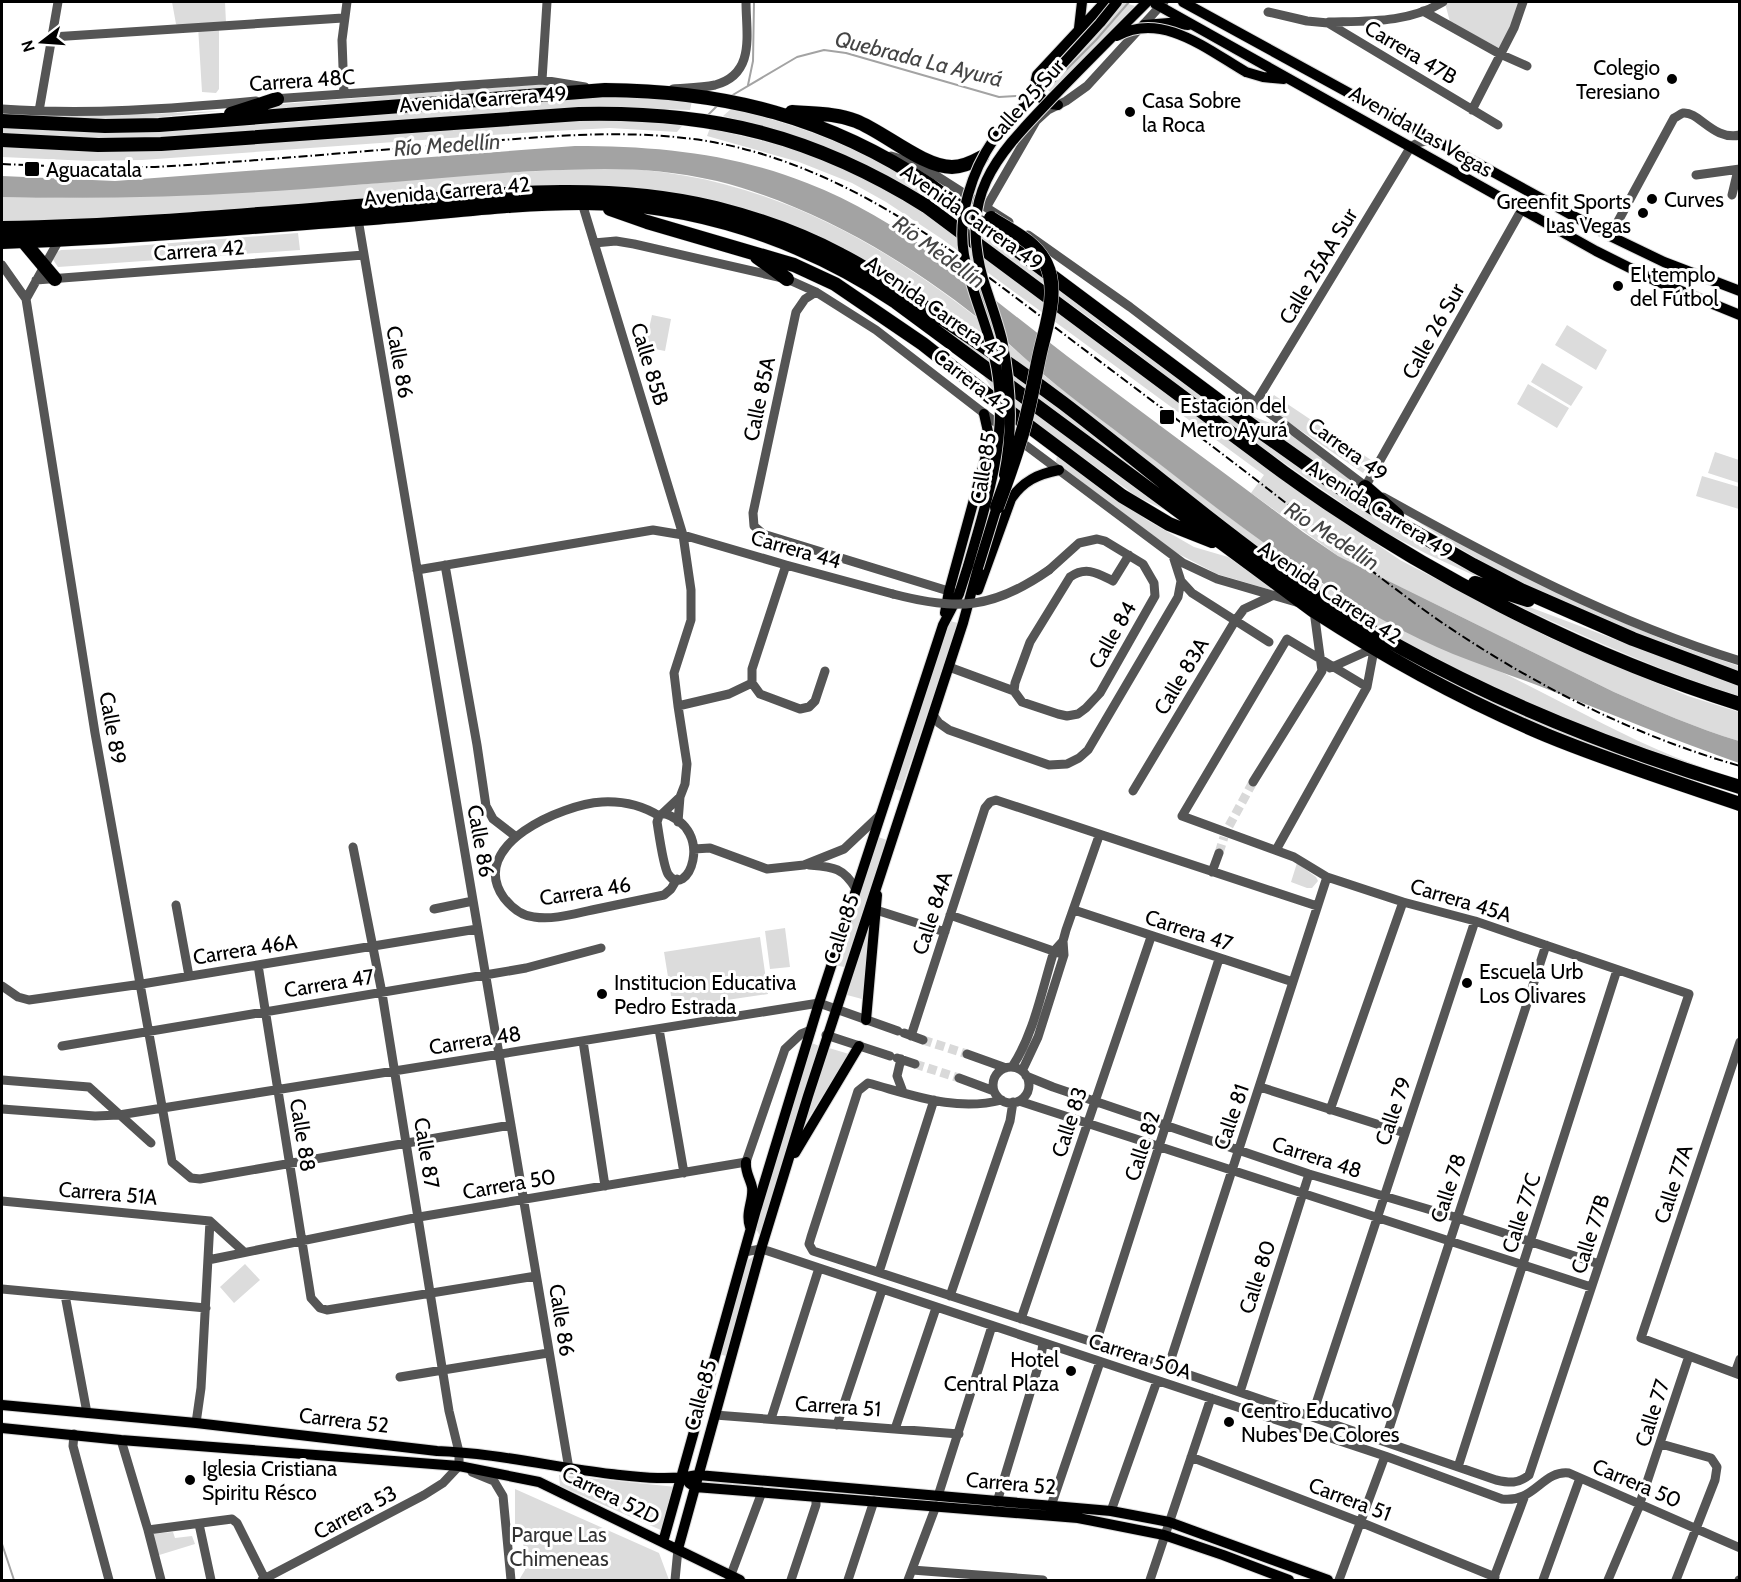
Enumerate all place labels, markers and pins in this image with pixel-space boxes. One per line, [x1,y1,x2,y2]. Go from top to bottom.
place label: Colegio Teresiano [1576,55,1660,104]
marker: Colegio Teresiano [1665,72,1679,86]
place label: Casa Sobre la Roca [1142,88,1241,137]
marker: Casa Sobre la Roca [1123,105,1137,119]
place label: Aguacatala [46,157,142,182]
marker: Aguacatala [23,160,41,178]
place label: Curves [1664,187,1724,212]
place label: Greenfit Sports Las Vegas [1497,189,1631,238]
marker: Curves [1645,192,1659,206]
marker: Greenfit Sports Las Vegas [1636,206,1650,220]
place label: El templo del Fútbol [1630,262,1719,311]
marker: El templo del Fútbol [1611,279,1625,293]
place label: Estación del Metro Ayurá [1180,393,1288,442]
marker: Estación del Metro Ayurá [1158,408,1176,426]
place label: Escuela Urb Los Olivares [1479,959,1586,1008]
place label: Institucion Educativa Pedro Estrada [614,970,796,1019]
marker: Escuela Urb Los Olivares [1460,976,1474,990]
marker: Institucion Educativa Pedro Estrada [595,987,609,1001]
place label: Hotel Central Plaza [944,1347,1059,1396]
marker: Hotel Central Plaza [1064,1364,1078,1378]
place label: Centro Educativo Nubes De Colores [1241,1398,1400,1447]
marker: Centro Educativo Nubes De Colores [1222,1415,1236,1429]
place label: Iglesia Cristiana Spiritu Résco [202,1456,337,1505]
marker: Iglesia Cristiana Spiritu Résco [183,1473,197,1487]

